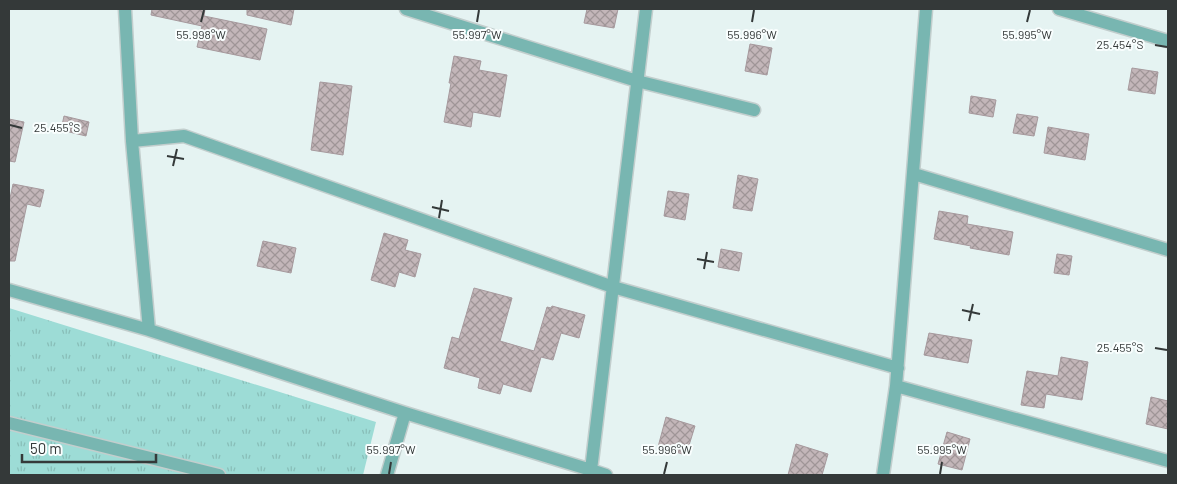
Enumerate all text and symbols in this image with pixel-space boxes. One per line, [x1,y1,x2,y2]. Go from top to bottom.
text: 55.998°W [176,27,226,41]
text: 55.997°W [453,27,502,41]
text: 55.996°W [727,27,777,41]
text: 55.995°W [1002,27,1052,41]
text: 25.454°S [1097,37,1143,51]
text: 25.455°S [34,120,80,134]
text: 25.455°S [1097,340,1143,354]
scale bar [22,432,156,464]
text: 50 m [30,439,62,457]
text: 55.997°W [367,442,416,456]
text: 55.996°W [642,442,692,456]
text: 55.995°W [917,442,967,456]

